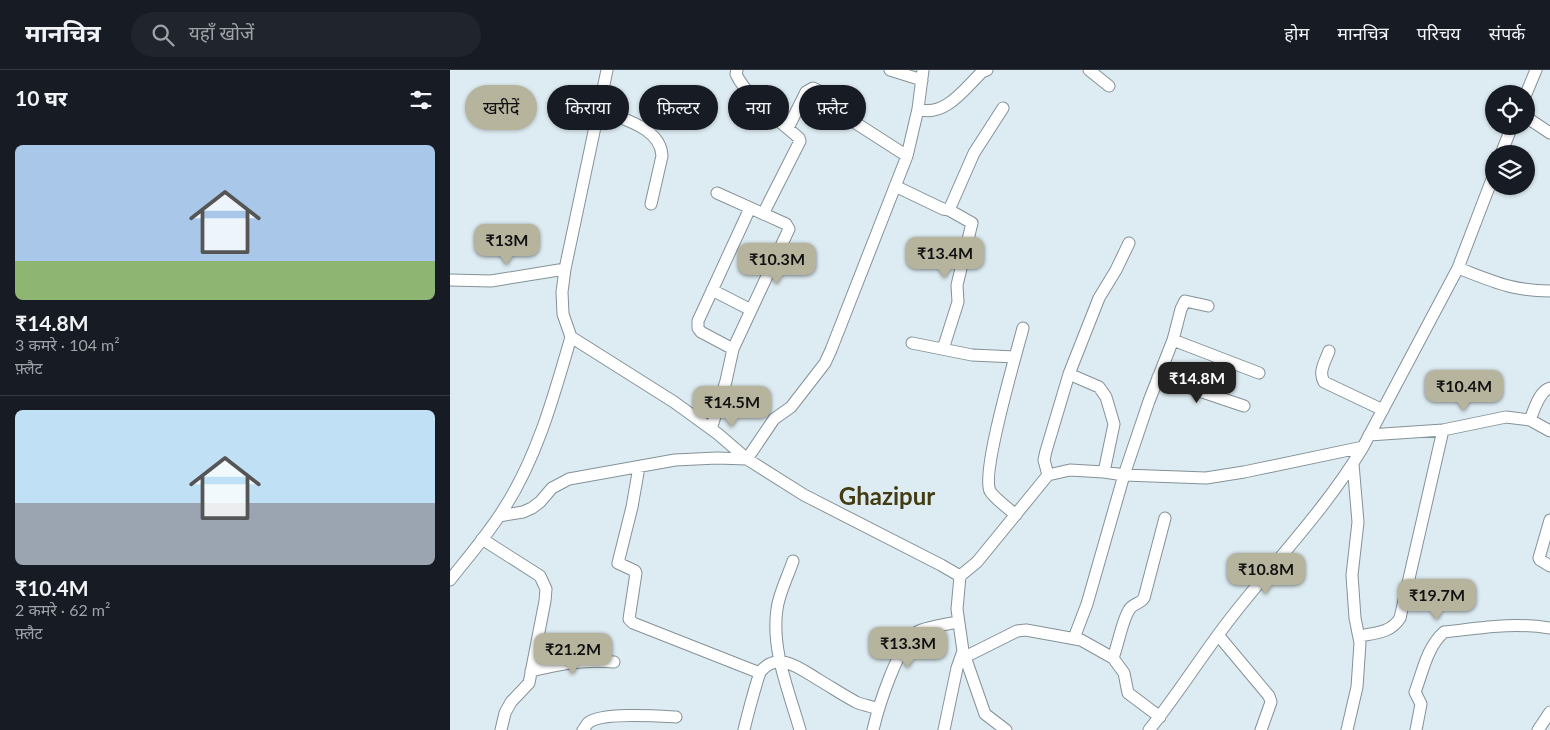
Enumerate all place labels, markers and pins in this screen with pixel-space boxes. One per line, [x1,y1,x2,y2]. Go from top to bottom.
pin: ₹13M [477,224,537,266]
pin: ₹13.4M [904,236,986,279]
pin: ₹10.3M [736,242,818,285]
pin: ₹14.8M [1156,362,1238,404]
pin: ₹10.4M [1423,370,1505,412]
pin: ₹14.5M [691,386,773,428]
pin: ₹10.8M [1225,552,1307,595]
pin: ₹19.7M [1396,578,1478,621]
pin: ₹13.3M [867,626,949,669]
pin: ₹21.2M [532,632,614,675]

